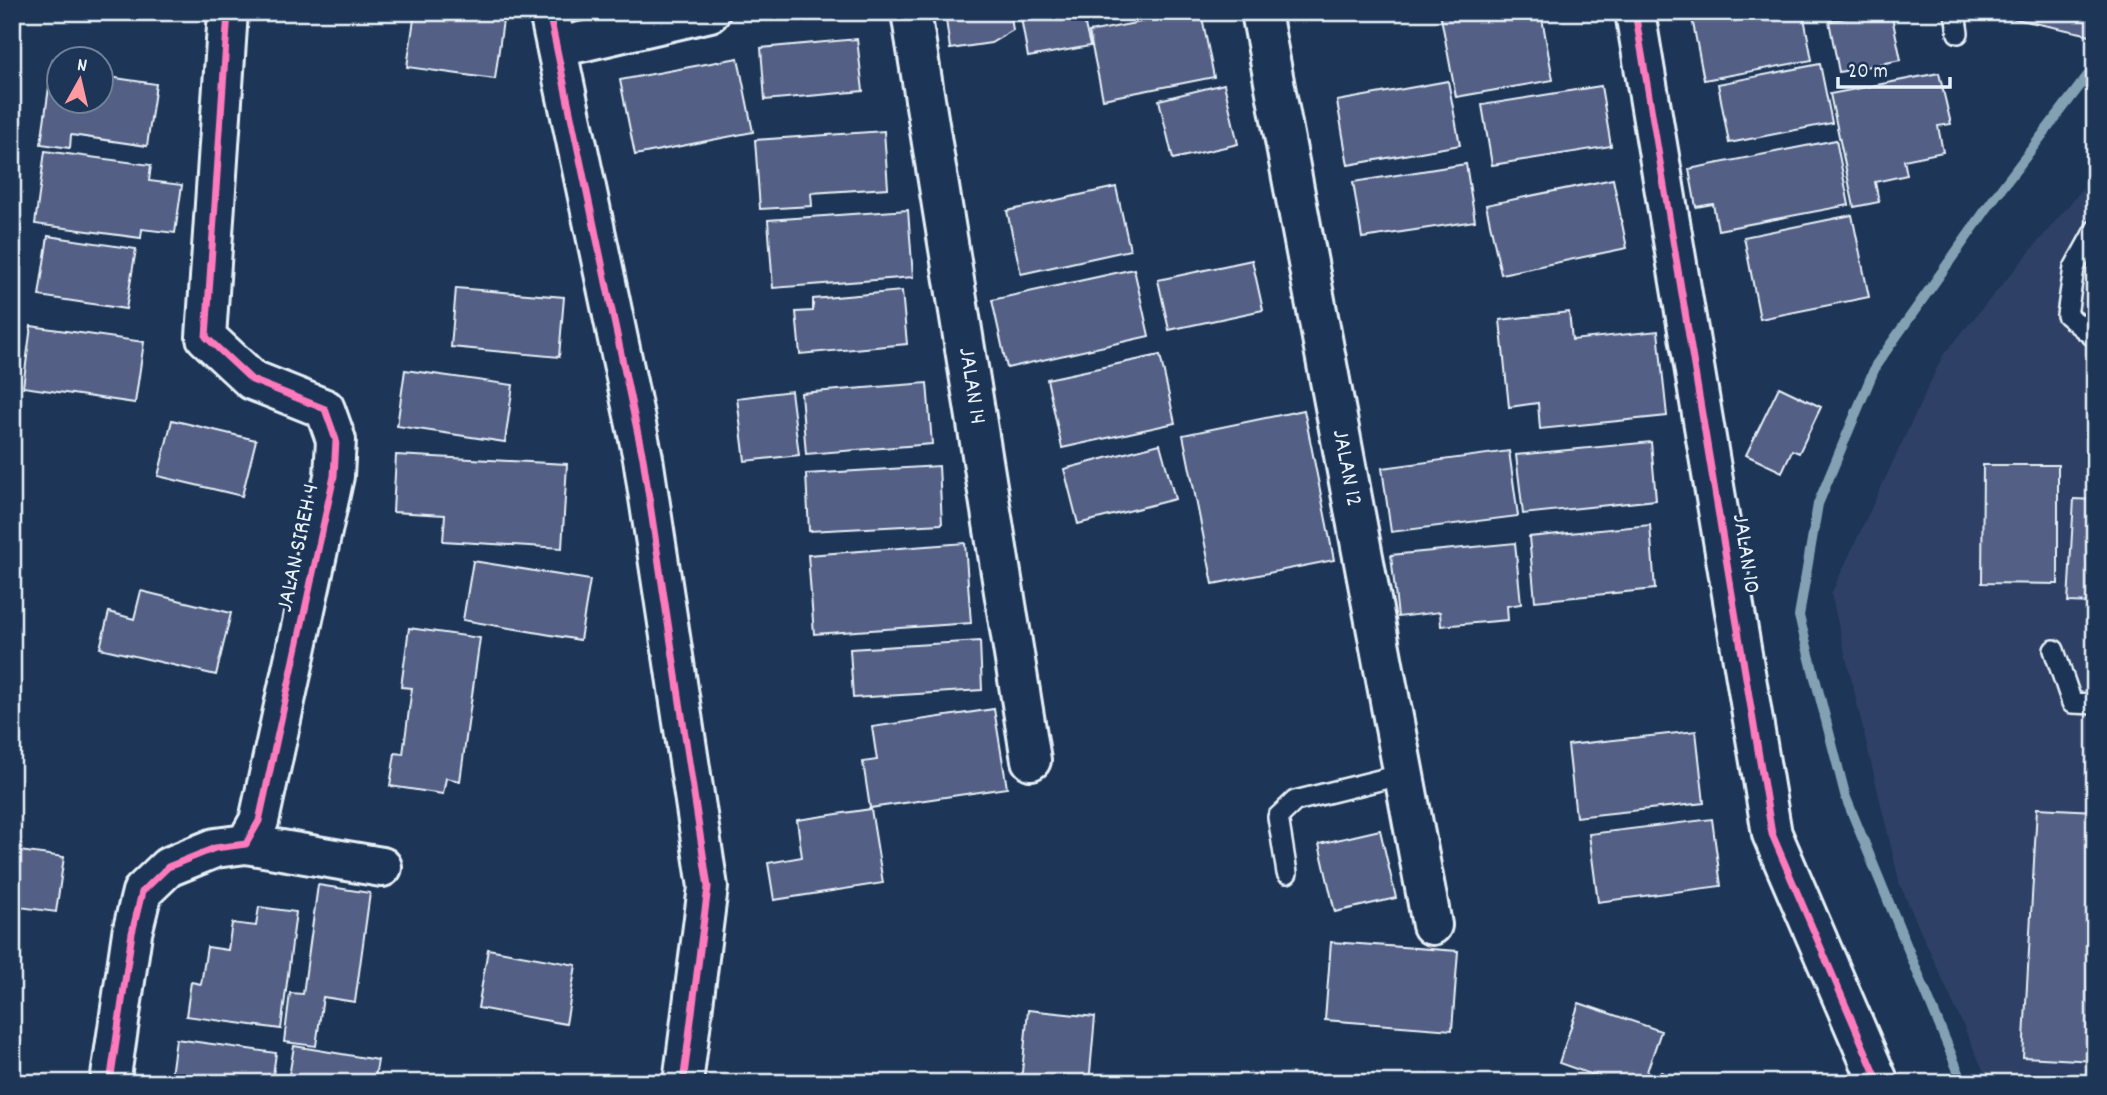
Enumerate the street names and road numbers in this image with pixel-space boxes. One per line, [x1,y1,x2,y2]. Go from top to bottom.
street label: JALAN 14 [948,345,994,427]
street label: JALAN 12 [1322,427,1370,509]
street label: JALAN SIREH 4 [269,481,329,615]
street label: JALAN 10 [1722,512,1768,596]

